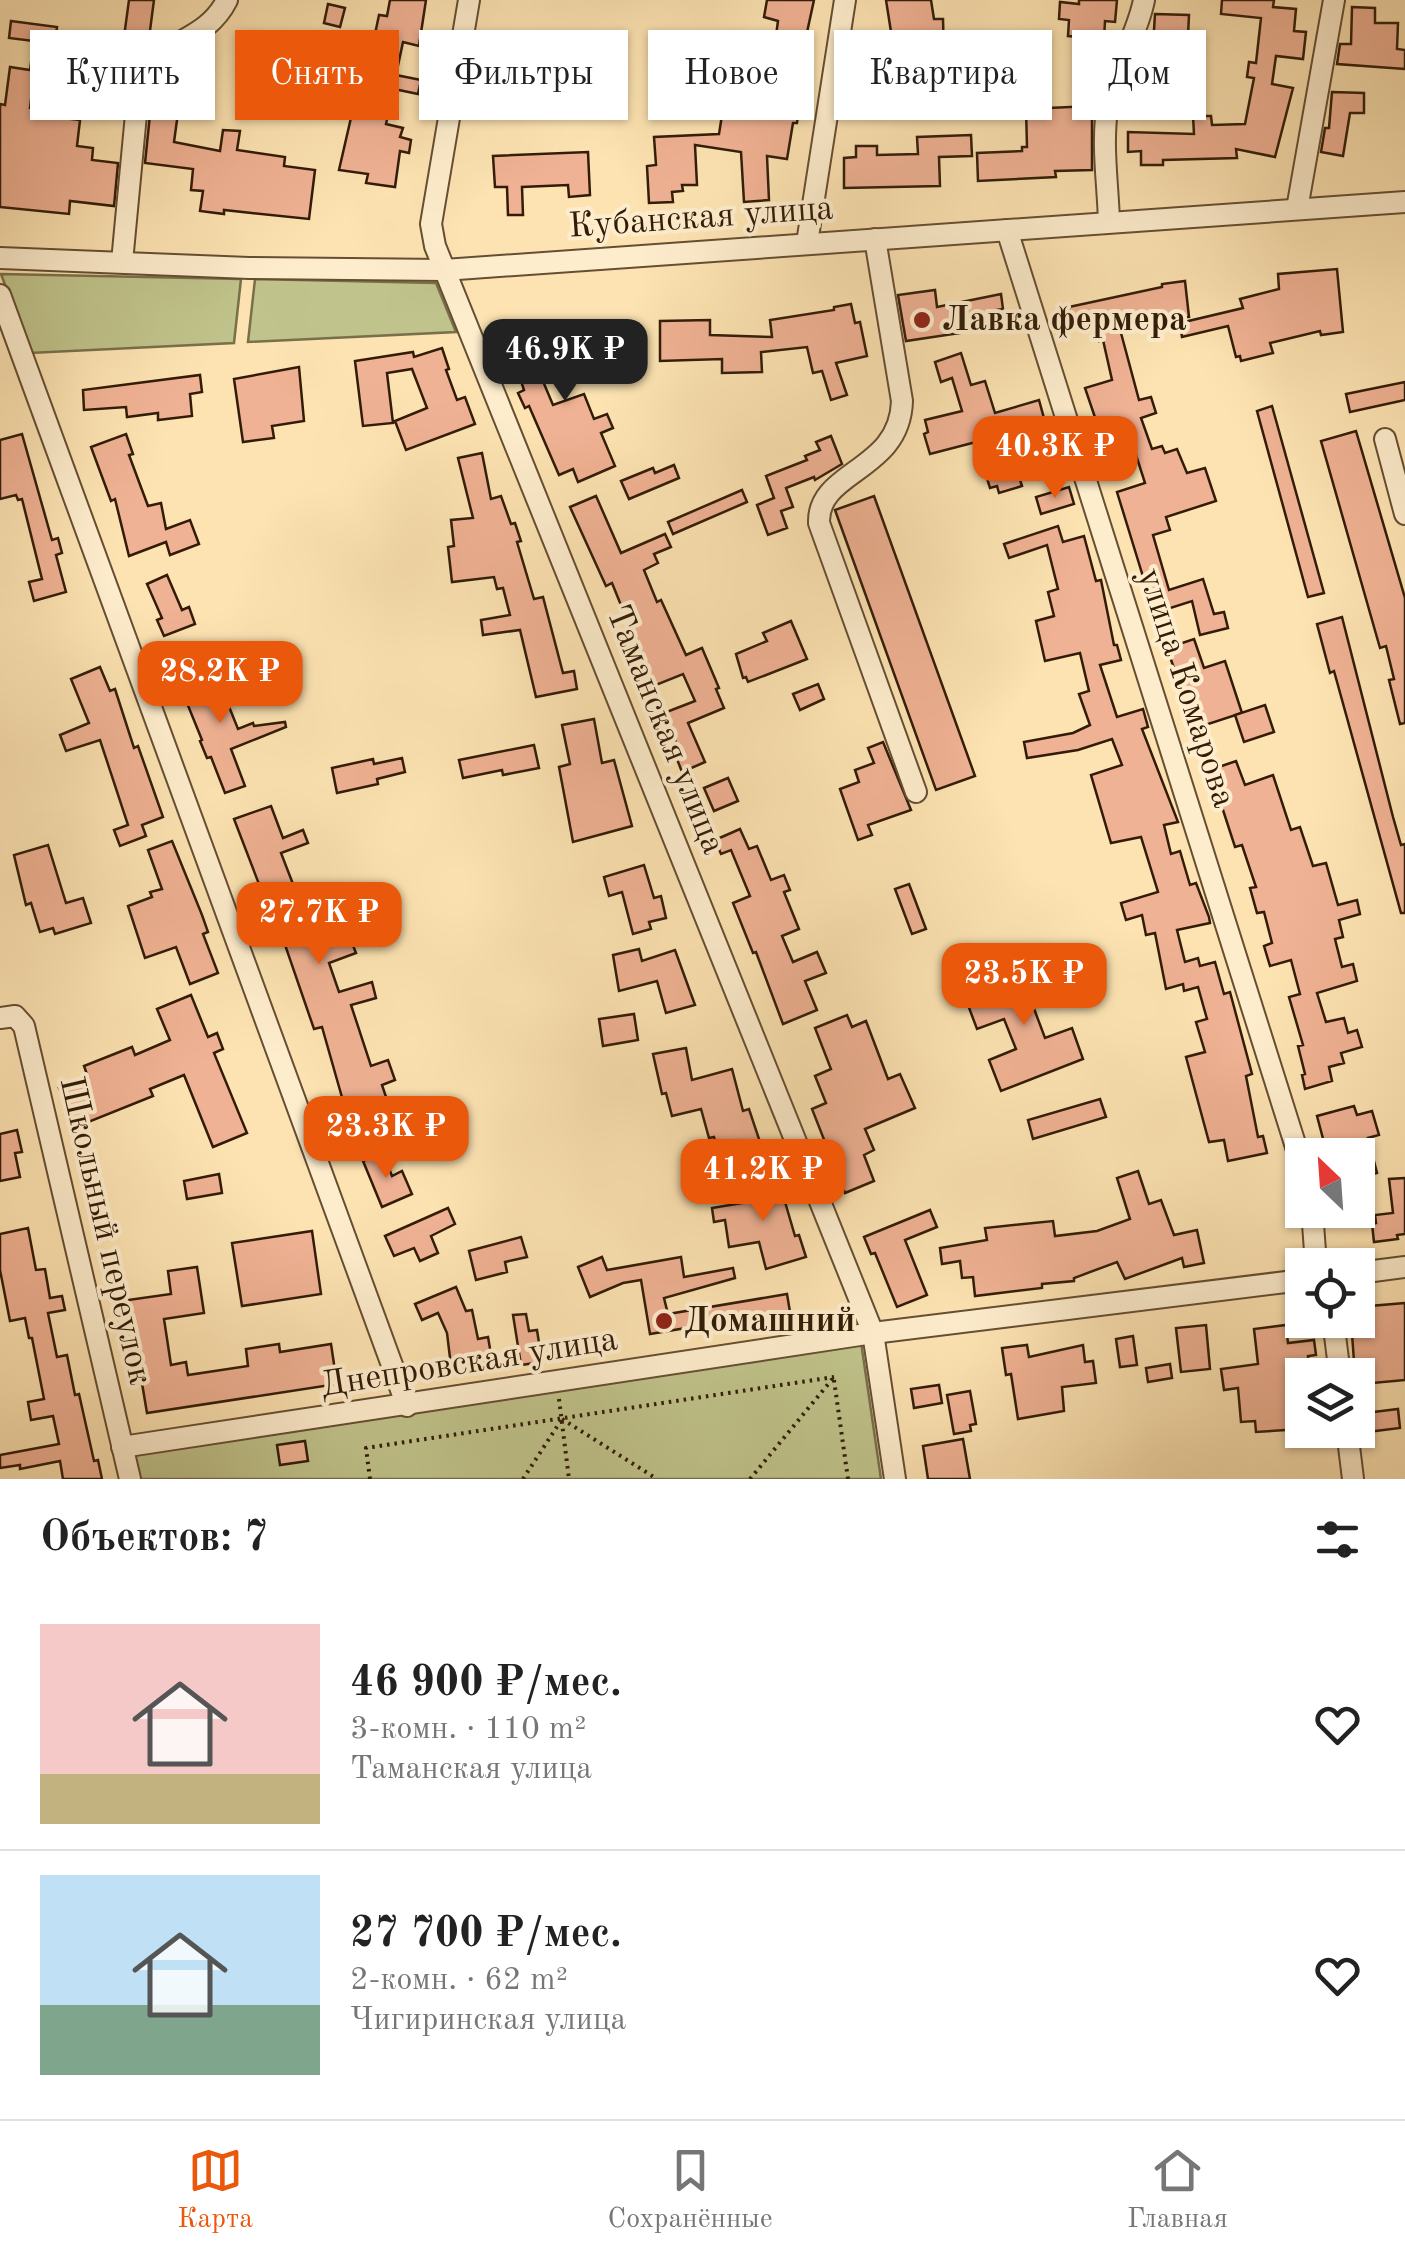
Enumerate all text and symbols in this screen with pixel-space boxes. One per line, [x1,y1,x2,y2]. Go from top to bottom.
chip: Купить [30,30,215,120]
chip: Снять [235,30,399,120]
chip: Фильтры [419,30,628,120]
chip: Новое [648,30,814,120]
chip: Квартира [834,30,1052,120]
chip: Дом [1072,30,1206,120]
street label: Кубанская улица [567,191,835,245]
place label: Лавка фермера [942,303,1187,338]
marker: Лавка фермера [911,309,933,331]
pin: 46.9K ₽ [473,319,657,404]
text: 46.9K ₽ [505,335,625,367]
pin: 40.3K ₽ [963,416,1147,501]
text: 40.3K ₽ [995,432,1115,464]
street label: улица Комарова [1131,564,1241,812]
street label: Таманская улица [599,601,731,859]
pin: 28.2K ₽ [128,641,312,726]
text: 28.2K ₽ [160,657,280,689]
pin: 27.7K ₽ [227,882,411,967]
text: 27.7K ₽ [259,898,379,930]
pin: 23.5K ₽ [932,943,1116,1028]
text: 23.5K ₽ [964,959,1084,991]
street label: Школьный переулок [52,1073,158,1389]
pin: 23.3K ₽ [294,1096,478,1181]
text: 23.3K ₽ [326,1112,446,1144]
north arrow [1285,1138,1375,1228]
map controls [1285,1138,1375,1448]
pin: 41.2K ₽ [671,1139,855,1224]
text: 41.2K ₽ [703,1155,823,1187]
button: locate [1285,1248,1375,1338]
place label: Домашний [684,1304,856,1339]
marker: Домашний [653,1310,675,1332]
street label: Днепровская улица [318,1322,620,1404]
button: layers [1285,1358,1375,1448]
icon: filters [1310,1512,1365,1567]
text: Объектов: 7 [40,1518,268,1560]
text: 46 900 ₽/мес. [350,1663,622,1705]
icon: home [120,1664,240,1784]
icon: heart [1310,1697,1365,1752]
text: 3-комн. · 110 m² [350,1714,586,1746]
text: Таманская улица [350,1754,592,1786]
text: 27 700 ₽/мес. [350,1914,622,1956]
icon: home [120,1915,240,2035]
icon: heart [1310,1948,1365,2003]
text: 2-комн. · 62 m² [350,1965,568,1997]
text: Чигиринская улица [350,2005,626,2037]
tab: Карта [177,2143,253,2238]
tab: Сохранённые [607,2143,773,2238]
tab: Главная [1127,2143,1228,2238]

